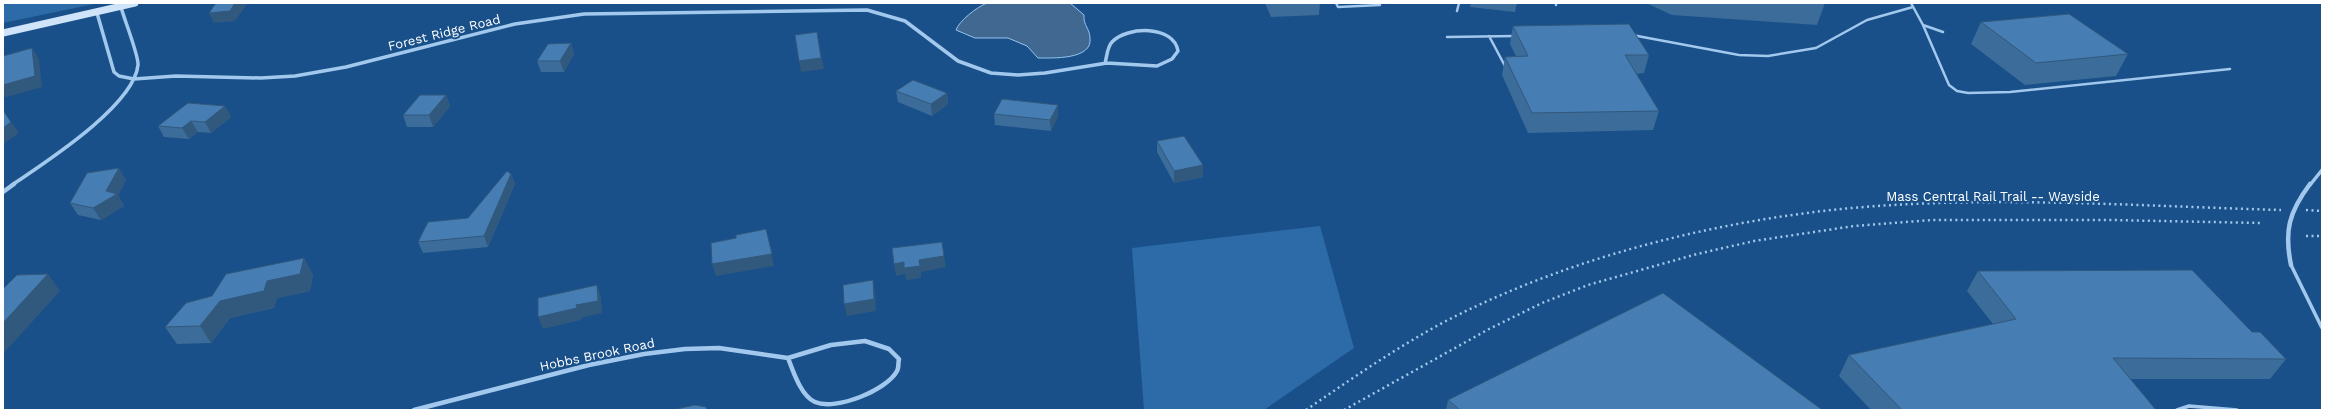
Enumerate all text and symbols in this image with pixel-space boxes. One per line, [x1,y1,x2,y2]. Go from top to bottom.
street label: Forest Ridge Road [386,11,502,54]
street label: Mass Central Rail Trail -- Wayside [1886,189,2100,204]
street label: Hobbs Brook Road [538,335,656,374]

